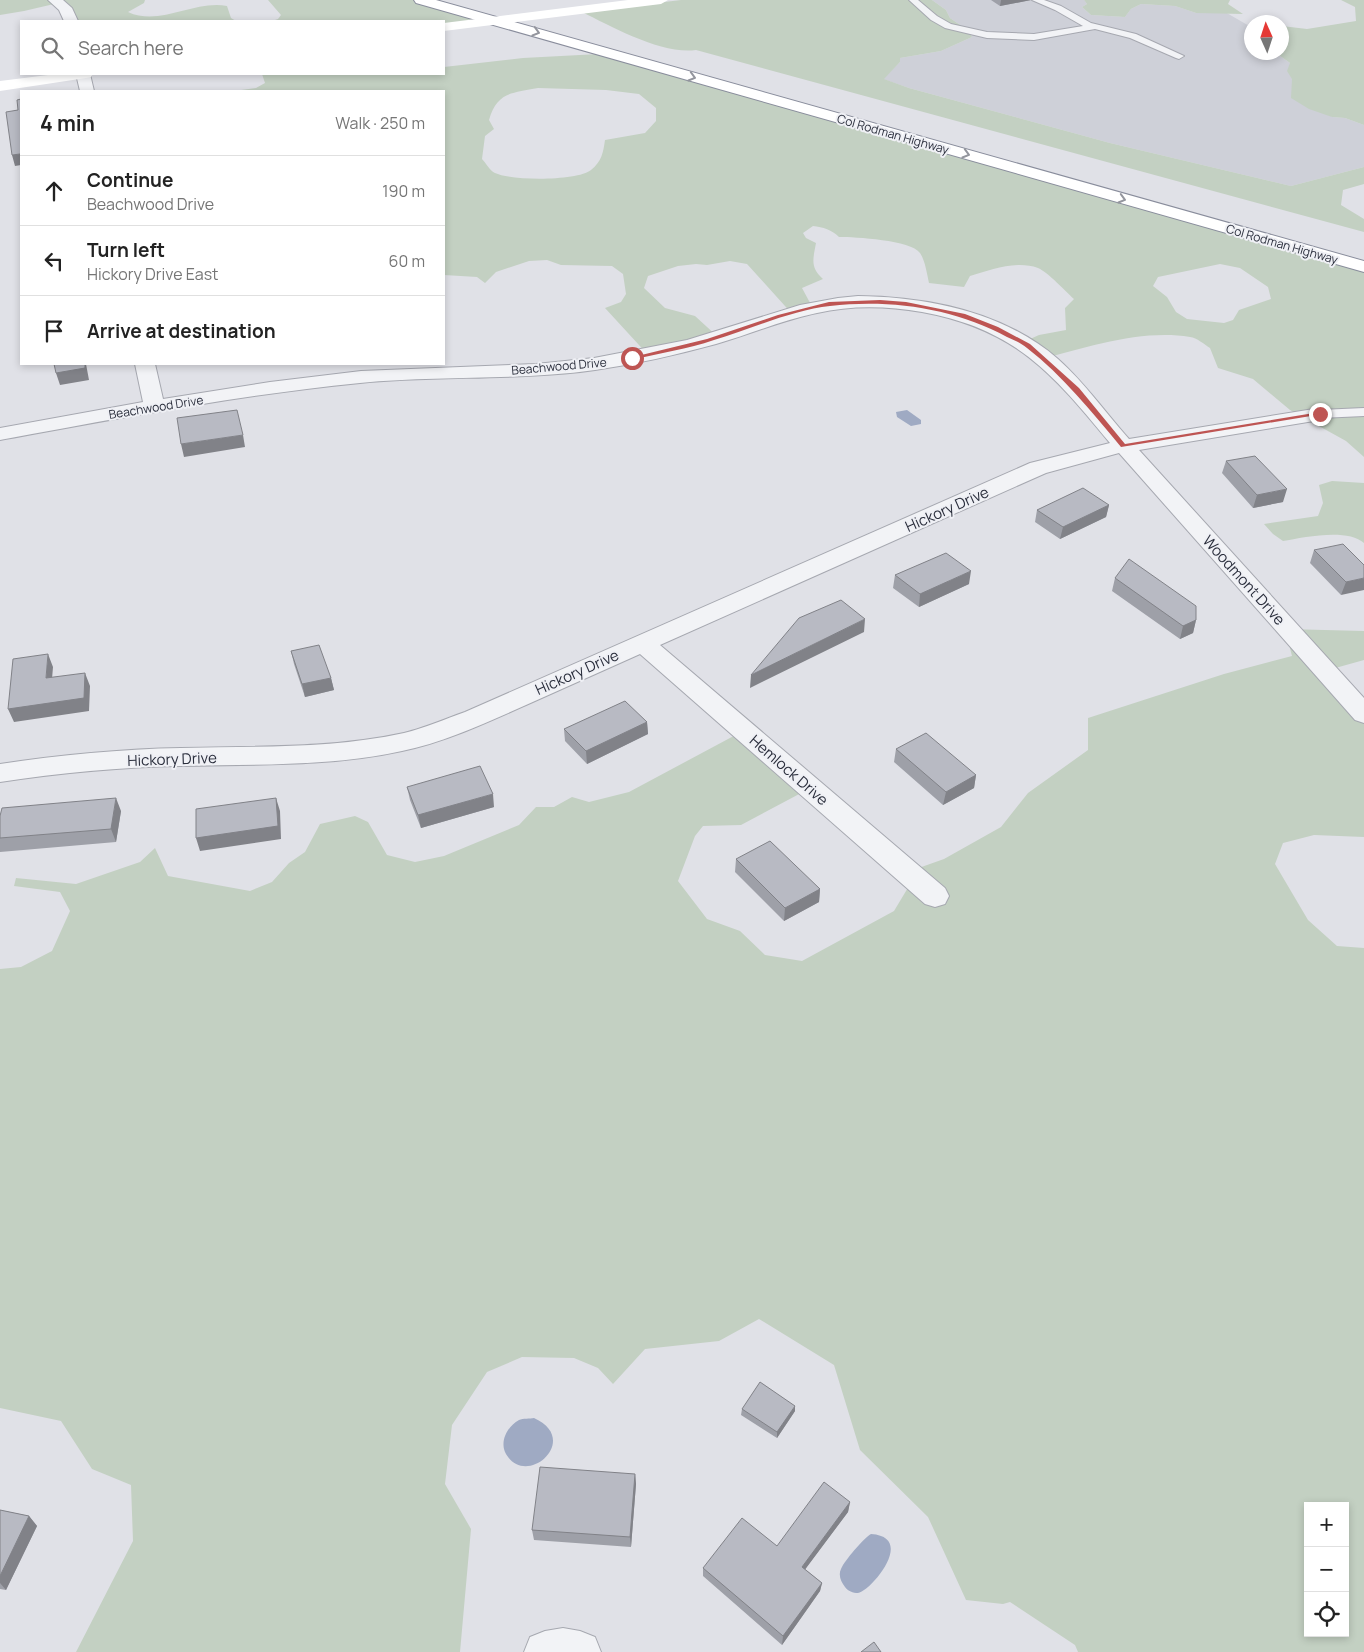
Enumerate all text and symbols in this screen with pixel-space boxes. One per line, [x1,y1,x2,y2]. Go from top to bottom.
north arrow [1244,15,1289,60]
search box [20,20,445,75]
one-way arrow [531,26,540,37]
icon: search [38,34,66,62]
text: Search here [78,35,184,61]
one-way arrow [687,71,696,81]
text: 4 min [40,109,95,137]
street label: Col Rodman Highway [835,110,952,158]
text: Walk · 250 m [335,112,425,134]
one-way arrow [962,149,970,159]
text: Continue [87,167,173,193]
icon: ahead [40,177,68,205]
text: 190 m [382,180,425,202]
text: Beachwood Drive [87,193,214,215]
one-way arrow [1118,193,1126,203]
street label: Col Rodman Highway [1224,220,1341,268]
text: Turn left [87,237,165,263]
icon: left [40,247,68,275]
text: 60 m [389,250,425,272]
text: Hickory Drive East [87,263,219,285]
icon: arrive [40,317,68,345]
text: Arrive at destination [87,318,276,344]
route start [621,347,644,370]
street label: Beachwood Drive [511,353,607,379]
street label: Beachwood Drive [108,391,204,423]
route end [1309,403,1332,426]
street label: Hickory Drive [902,481,992,537]
street label: Woodmont Drive [1198,531,1290,630]
street label: Hickory Drive [532,644,622,700]
street label: Hemlock Drive [745,730,833,810]
street label: Hickory Drive [127,747,217,771]
map controls [1304,1502,1349,1637]
button: + [1304,1502,1349,1547]
button: − [1304,1547,1349,1592]
button: locate [1304,1592,1349,1637]

